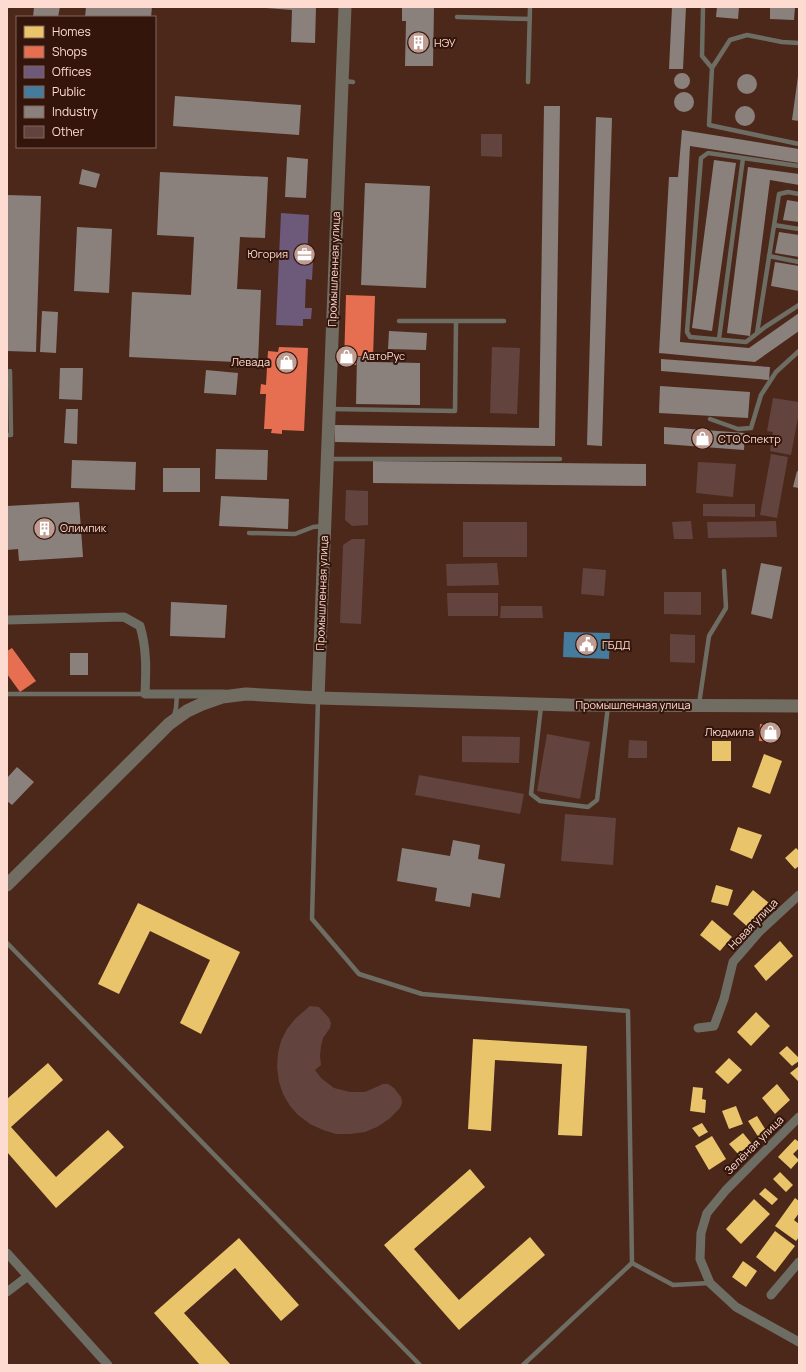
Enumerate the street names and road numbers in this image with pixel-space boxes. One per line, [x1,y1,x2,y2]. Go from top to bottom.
street label: Промышленная улица [324,211,343,327]
street label: Промышленная улица [312,535,331,651]
street label: Промышленная улица [575,697,691,712]
street label: Новая улица [725,895,781,952]
street label: Зелёная улица [721,1112,786,1177]

